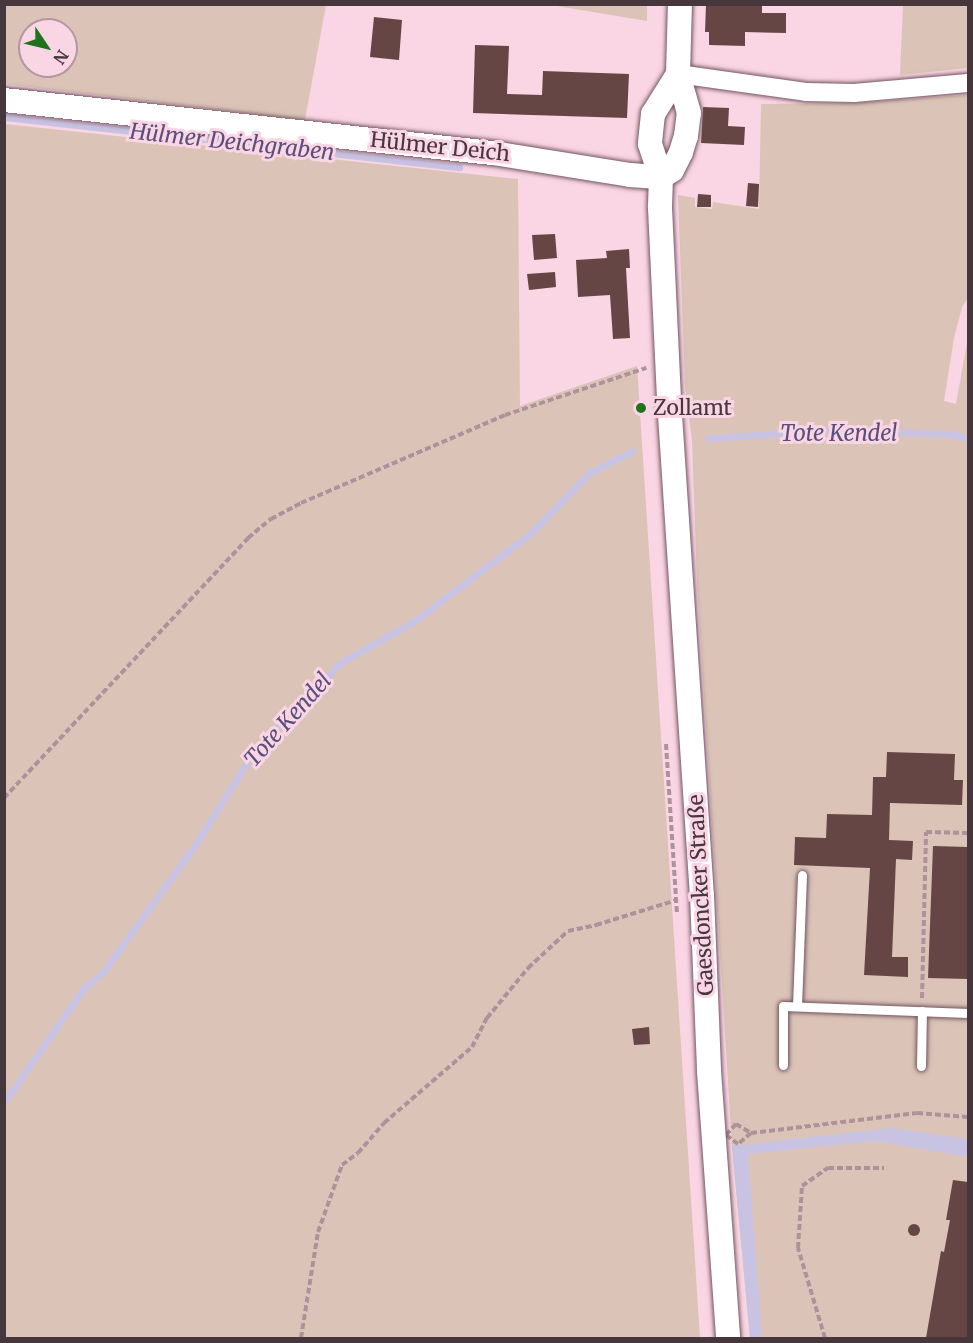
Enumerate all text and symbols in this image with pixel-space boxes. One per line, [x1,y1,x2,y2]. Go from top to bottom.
north arrow [18,18,78,78]
text: N [49,46,73,68]
water label: Hülmer Deichgraben [128,118,336,166]
street label: Hülmer Deich [369,127,511,167]
place label: Zollamt [653,395,732,421]
marker: Zollamt [634,401,648,415]
water label: Tote Kendel [780,421,898,447]
water label: Tote Kendel [239,668,337,772]
street label: Gaesdoncker Straße [683,794,719,996]

